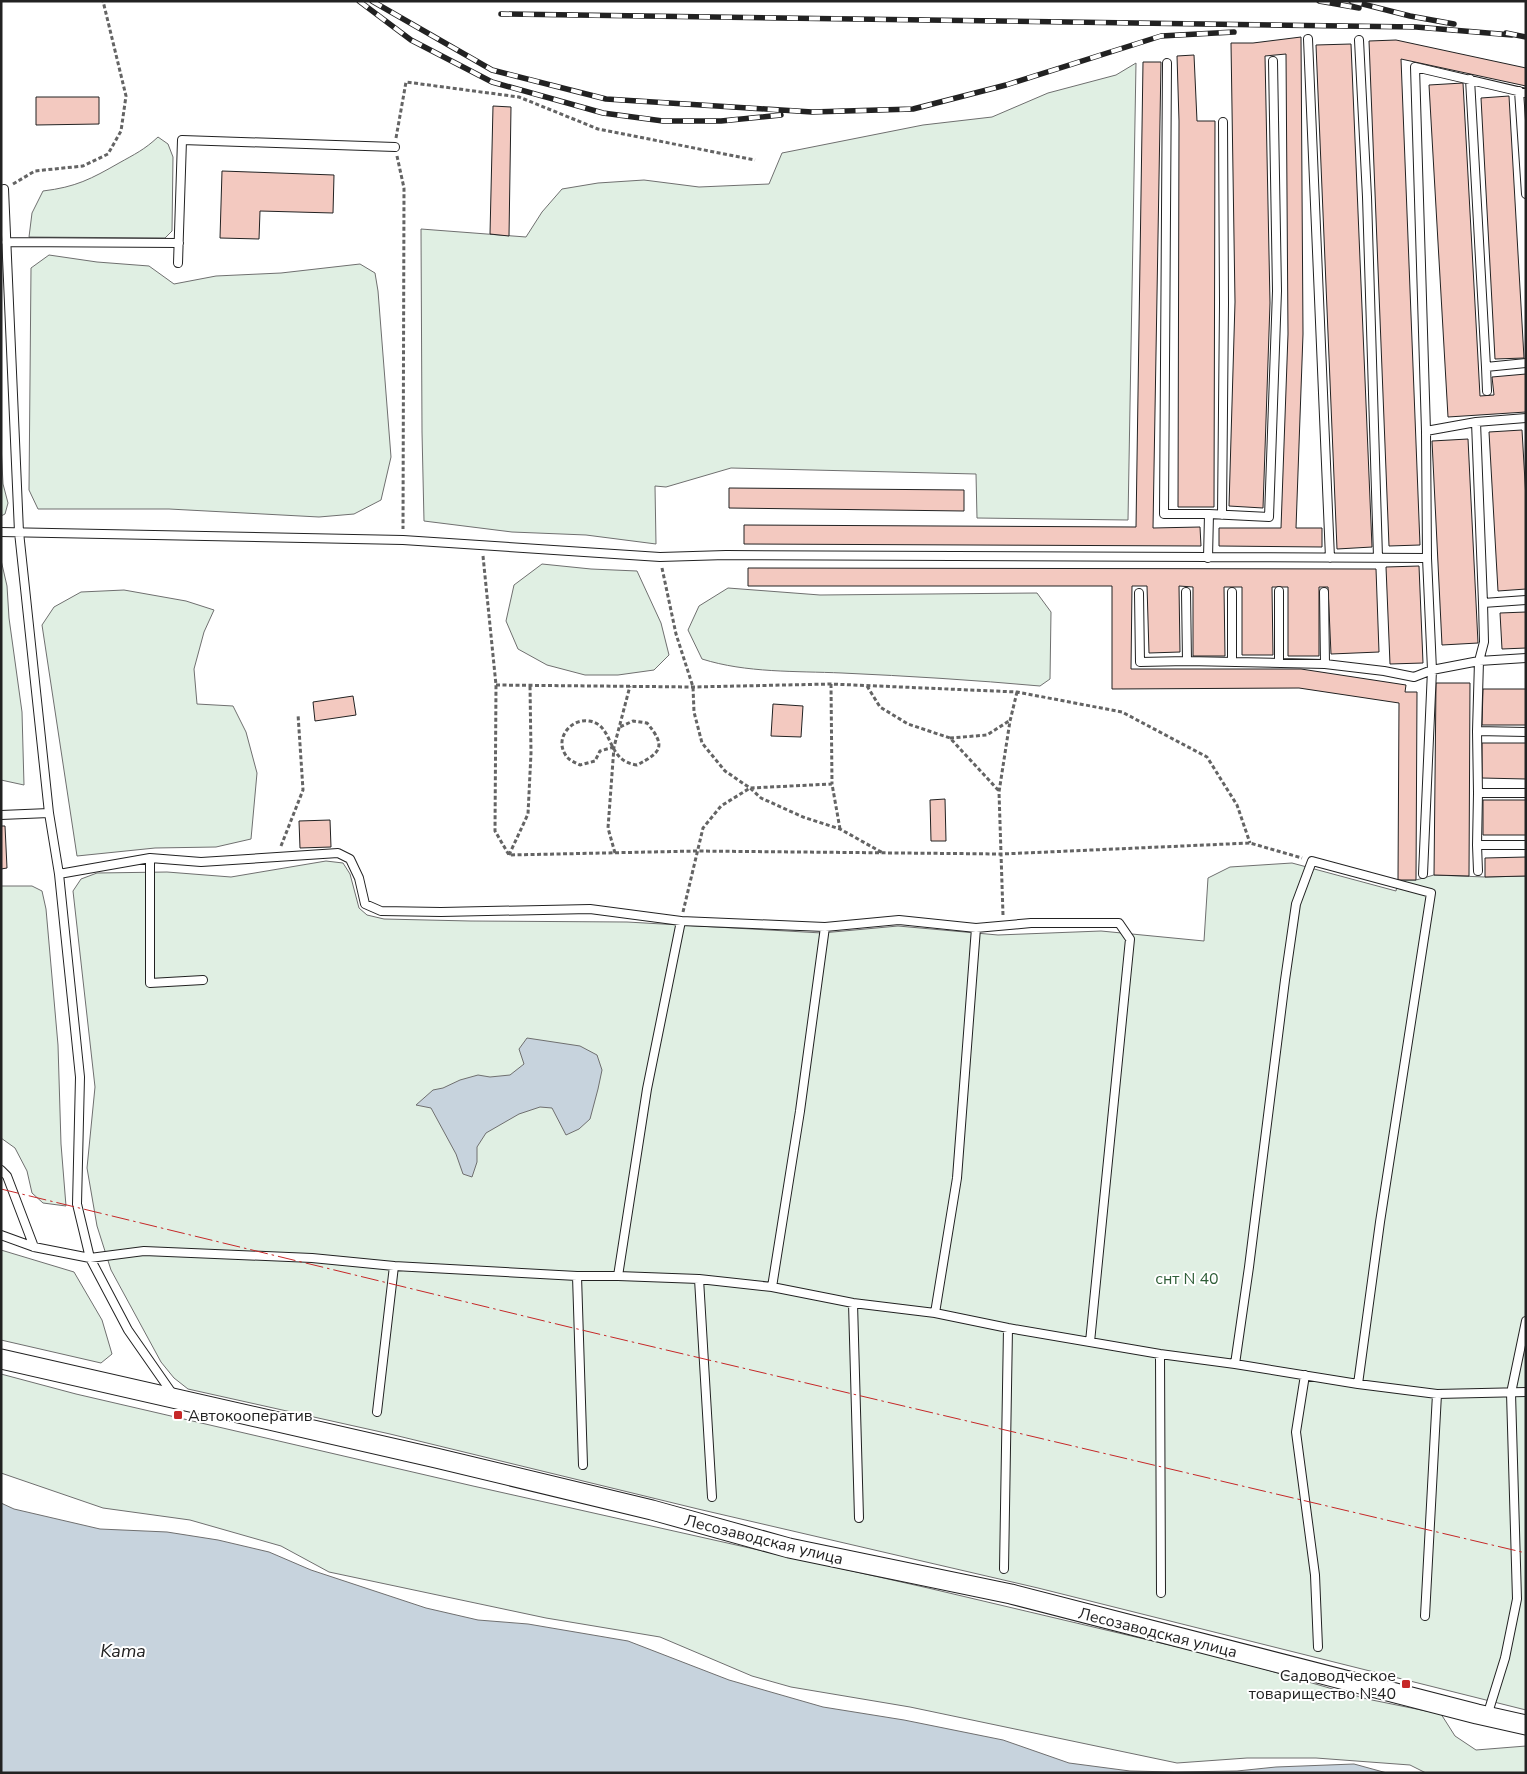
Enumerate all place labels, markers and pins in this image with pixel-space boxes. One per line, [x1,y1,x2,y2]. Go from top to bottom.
place label: Автокооператив [188,1405,313,1427]
marker: Автокооператив [172,1409,184,1421]
place label: Садоводческое товарищество №40 [1249,1665,1396,1705]
marker: Садоводческое товарищество №40 [1400,1678,1412,1690]

